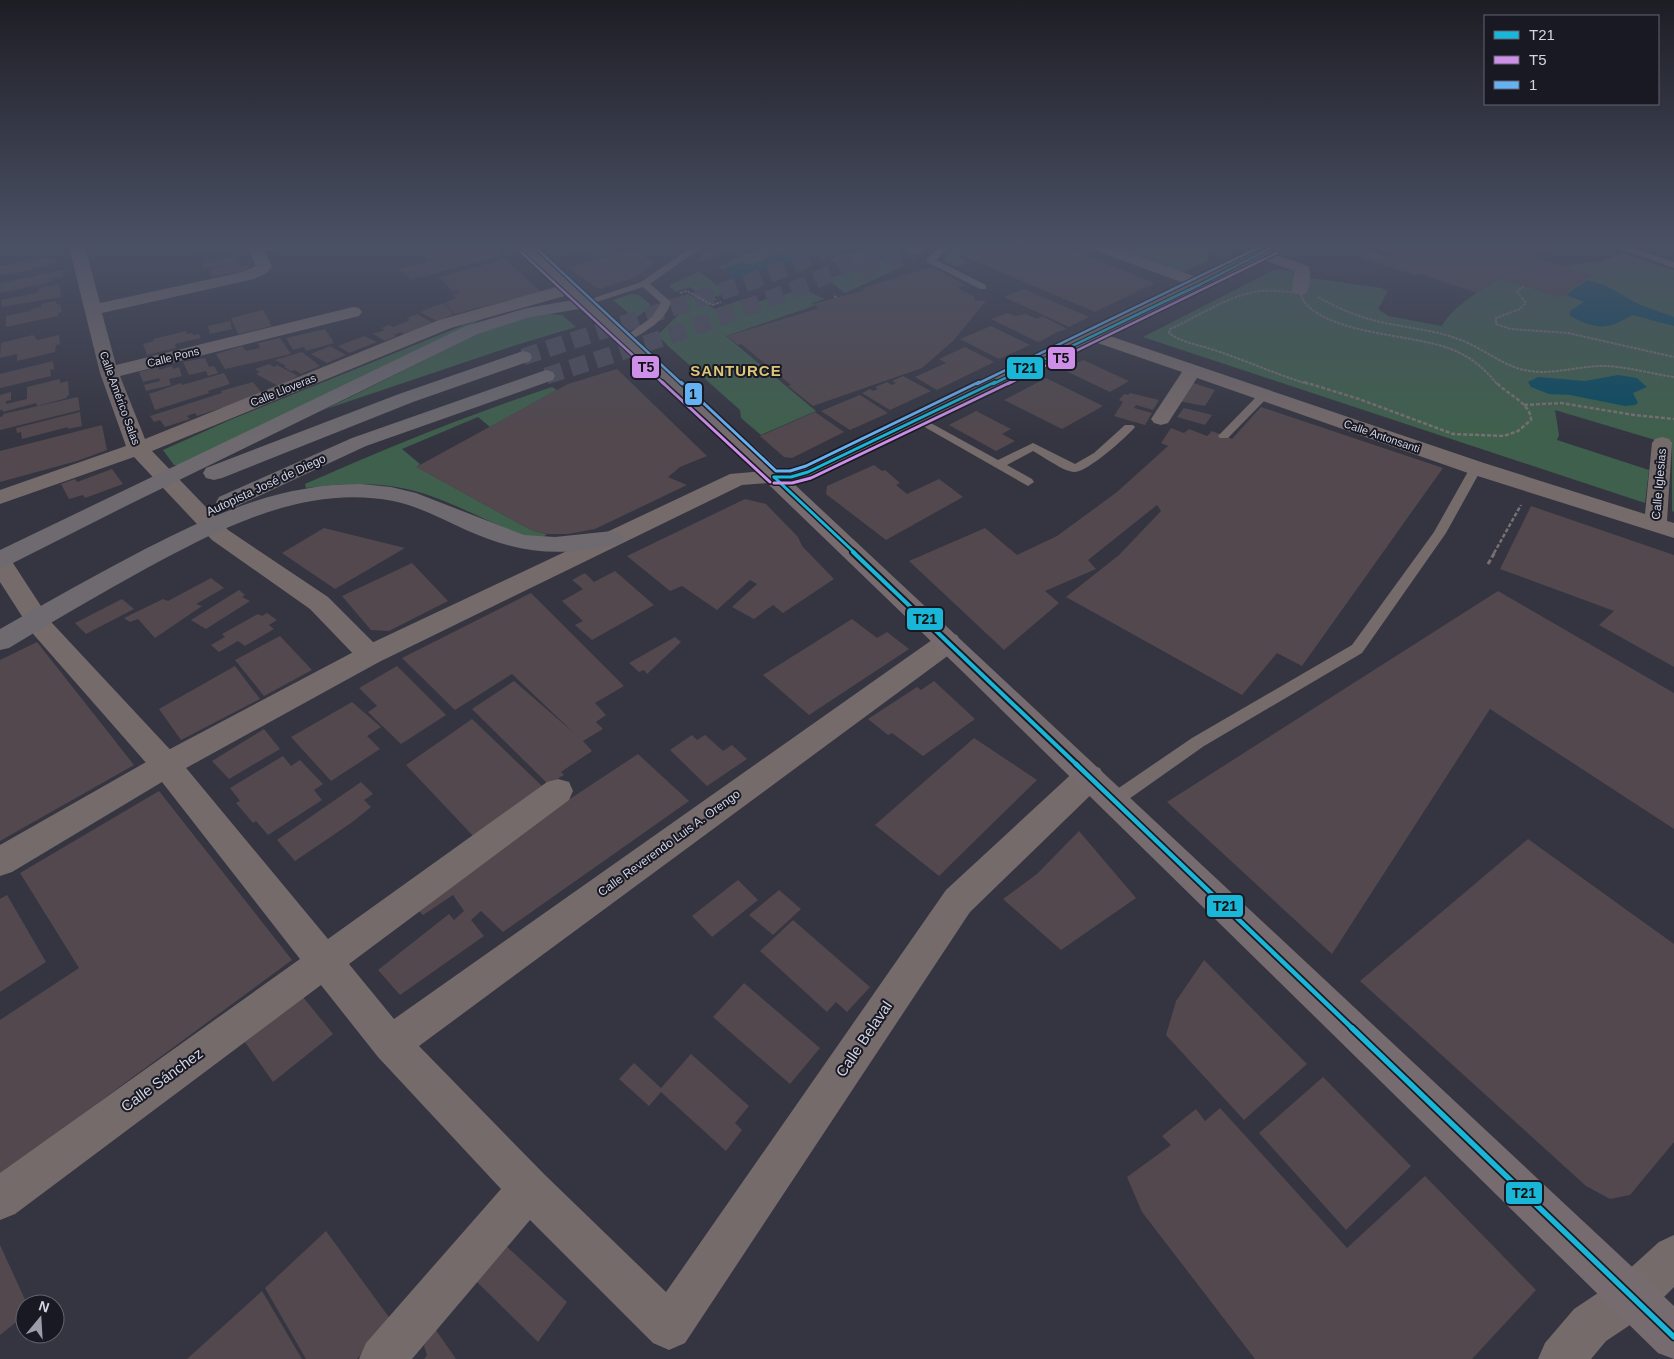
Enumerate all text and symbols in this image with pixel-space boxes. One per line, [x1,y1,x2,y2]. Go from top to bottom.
legend [1484,15,1659,105]
text: T21 [1529,26,1555,43]
text: T5 [1529,51,1547,68]
text: 1 [1529,76,1537,93]
street label: Calle Pons [146,345,201,369]
line badge: T5 [1047,346,1076,370]
street label: Calle Américo Salas [98,350,143,447]
text: T5 [1053,350,1069,366]
line badge: T5 [631,355,660,379]
line badge: T21 [1006,356,1044,380]
text: T5 [638,359,654,375]
text: T21 [1013,360,1037,376]
district label: SANTURCE [690,362,782,379]
street label: Calle Lloveras [248,371,318,409]
line badge: 1 [684,382,703,406]
text: 1 [689,386,697,402]
street label: Calle Antonsanti [1342,417,1422,455]
street label: Calle Iglesias [1649,448,1669,520]
street label: Autopista José de Diego [204,451,328,519]
line badge: T21 [906,607,944,631]
text: T21 [913,611,937,627]
street label: Calle Reverendo Luis A. Orengo [595,787,743,899]
line badge: T21 [1206,894,1244,918]
text: T21 [1213,898,1237,914]
street label: Calle Belaval [832,998,895,1080]
street label: Calle Sánchez [118,1044,206,1115]
line badge: T21 [1505,1181,1543,1205]
text: T21 [1512,1185,1536,1201]
north arrow [15,1294,65,1344]
text: N [37,1297,51,1316]

